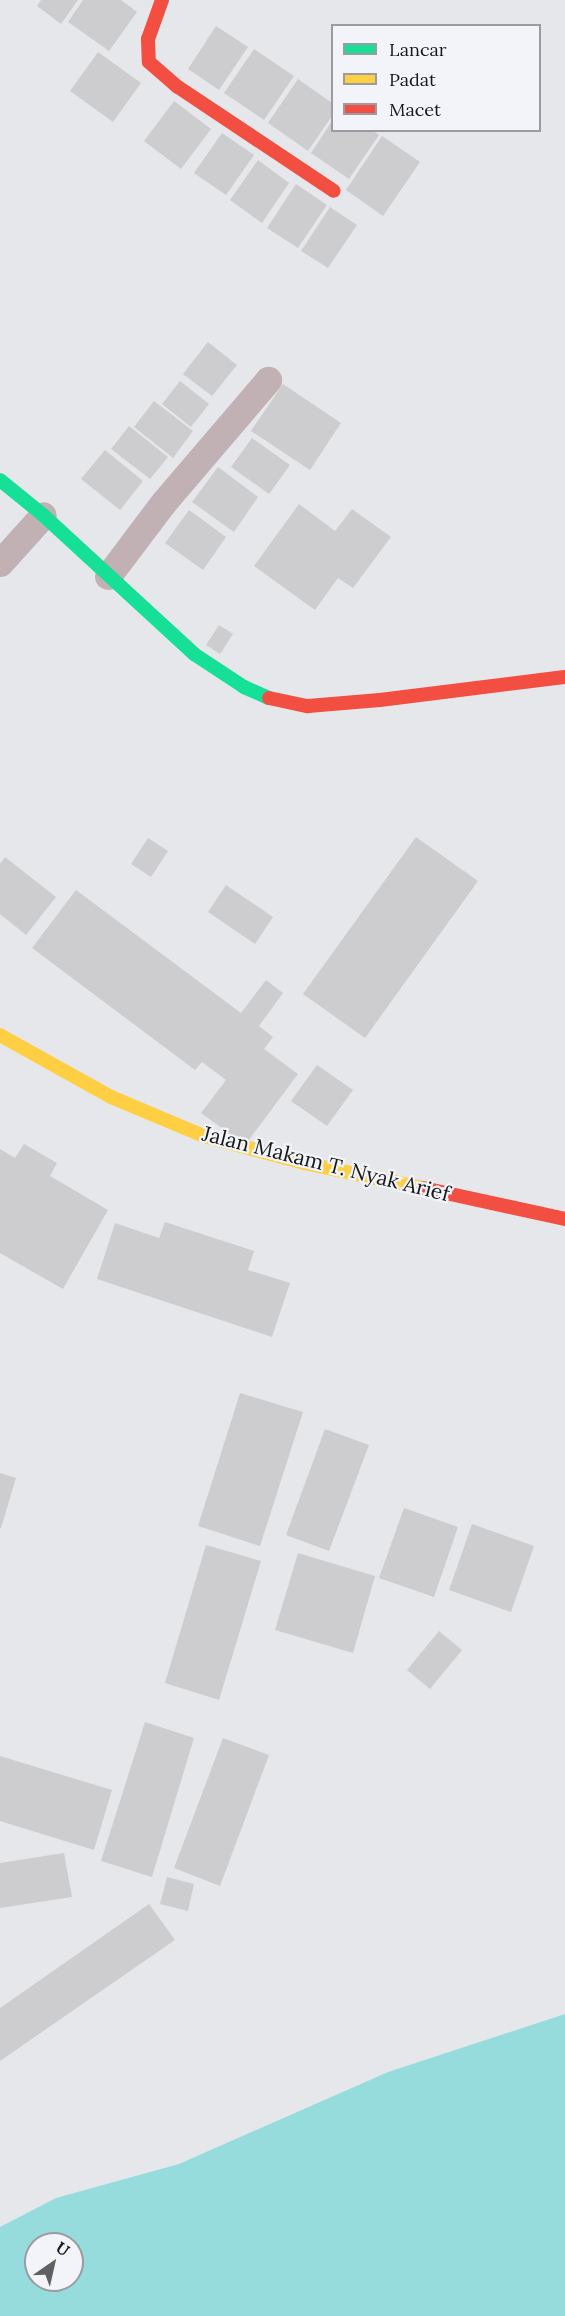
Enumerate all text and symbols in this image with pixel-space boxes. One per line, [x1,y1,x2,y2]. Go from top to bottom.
legend [331,24,541,132]
text: Lancar [389,38,447,61]
text: Padat [389,68,436,91]
text: Macet [389,98,441,121]
street label: Jalan Makam T. Nyak Arief [200,1121,452,1207]
north arrow [24,2232,84,2292]
text: U [52,2237,74,2260]

